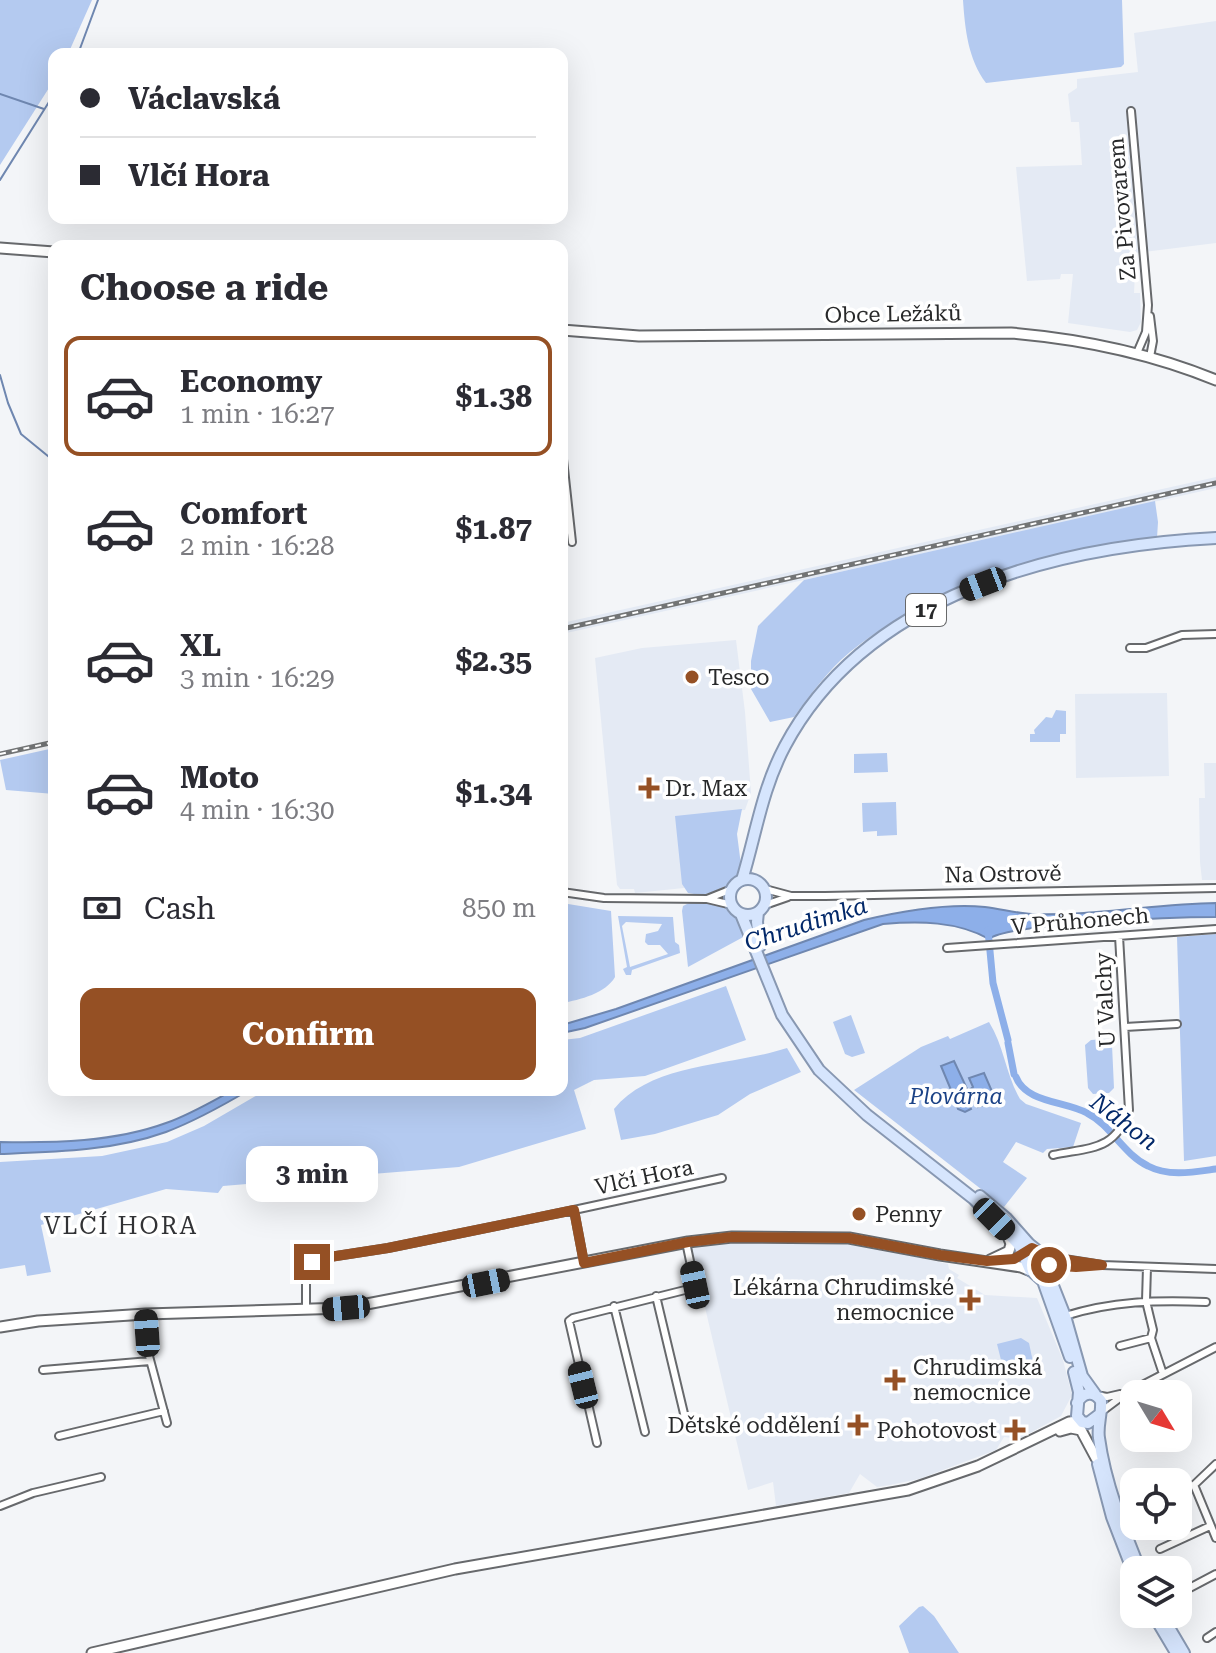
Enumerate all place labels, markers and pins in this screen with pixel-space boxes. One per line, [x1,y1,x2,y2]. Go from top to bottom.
place label: Tesco [708,665,770,690]
marker: Tesco [683,668,701,686]
place label: Dr. Max [665,776,747,801]
marker: Dr. Max [640,779,658,797]
place label: Penny [875,1202,942,1227]
marker: Penny [850,1205,868,1223]
place label: Lékárna Chrudimské nemocnice [733,1275,954,1325]
marker: Lékárna Chrudimské nemocnice [961,1291,979,1309]
place label: Chrudimská nemocnice [913,1355,1043,1405]
marker: Chrudimská nemocnice [884,1369,906,1391]
place label: Dětské oddělení [668,1413,840,1438]
marker: Dětské oddělení [847,1414,869,1436]
place label: Pohotovost [877,1418,997,1443]
marker: Pohotovost [1004,1419,1026,1441]

